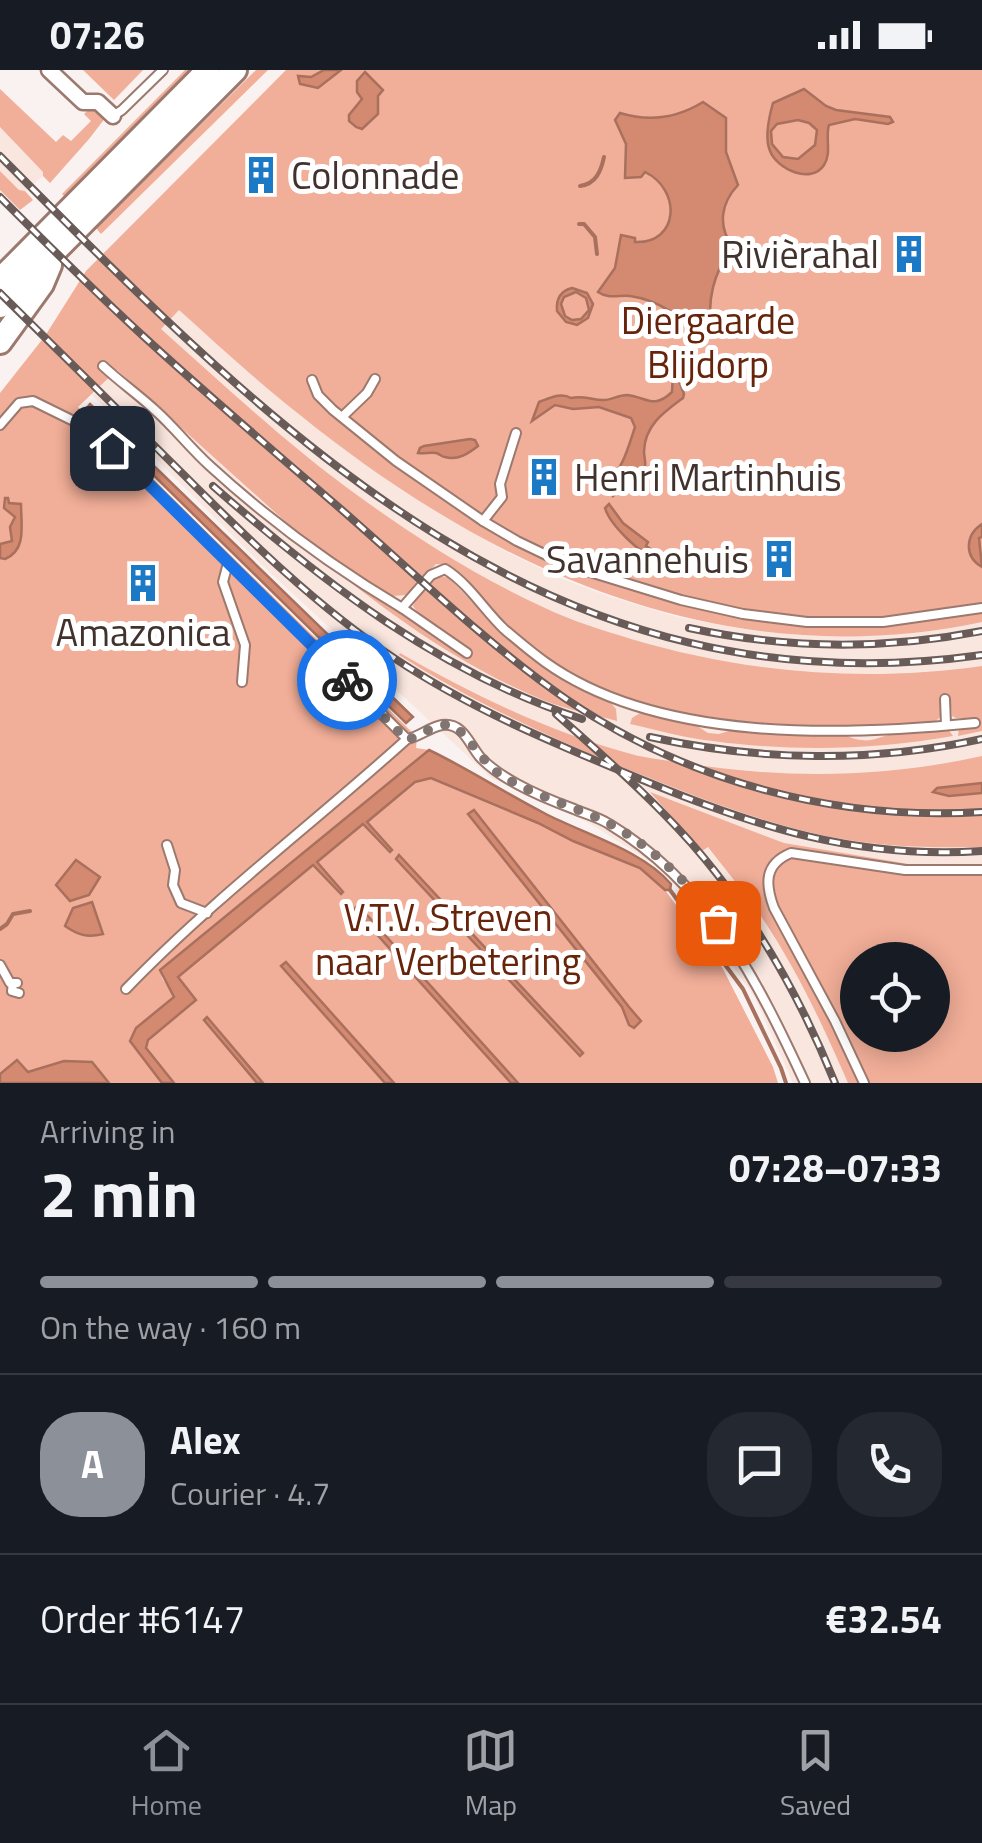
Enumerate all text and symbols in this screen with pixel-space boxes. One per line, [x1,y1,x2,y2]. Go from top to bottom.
text: 07:26 [50,6,145,64]
place label: Colonnade [291,146,459,204]
building icon: Colonnade [240,154,282,196]
place label: Rivièrahal [721,225,879,283]
building icon: Rivièrahal [888,233,930,275]
park label: Diergaarde Blijdorp [621,291,795,393]
pin [70,406,155,491]
icon: home [85,421,140,476]
place label: Henri Martinhuis [574,448,842,506]
building icon: Henri Martinhuis [523,456,565,498]
place label: Savannehuis [546,530,749,588]
building icon: Savannehuis [758,538,800,580]
building icon: Amazonica [122,562,164,604]
place label: Amazonica [55,603,231,661]
courier [297,630,397,730]
icon: bike [320,653,375,708]
pin [676,881,761,966]
park label: V.T.V. Streven naar Verbetering [315,888,581,990]
icon: bag [691,896,746,951]
map controls [840,942,950,1052]
button: locate [840,942,950,1052]
text: Arriving in [40,1107,176,1155]
text: 07:28–07:33 [729,1139,942,1197]
text: 2 min [40,1143,198,1242]
text: On the way · 160 m [40,1303,301,1351]
text: Alex [170,1411,241,1469]
button: chat [707,1412,812,1517]
button: phone [837,1412,942,1517]
text: A [81,1435,104,1493]
text: Courier · 4.7 [170,1469,330,1517]
text: Order #6147 [40,1590,245,1648]
text: €32.54 [826,1590,942,1648]
tab: Home [131,1723,202,1826]
tab: Map [463,1723,518,1826]
tab: Saved [780,1723,851,1826]

